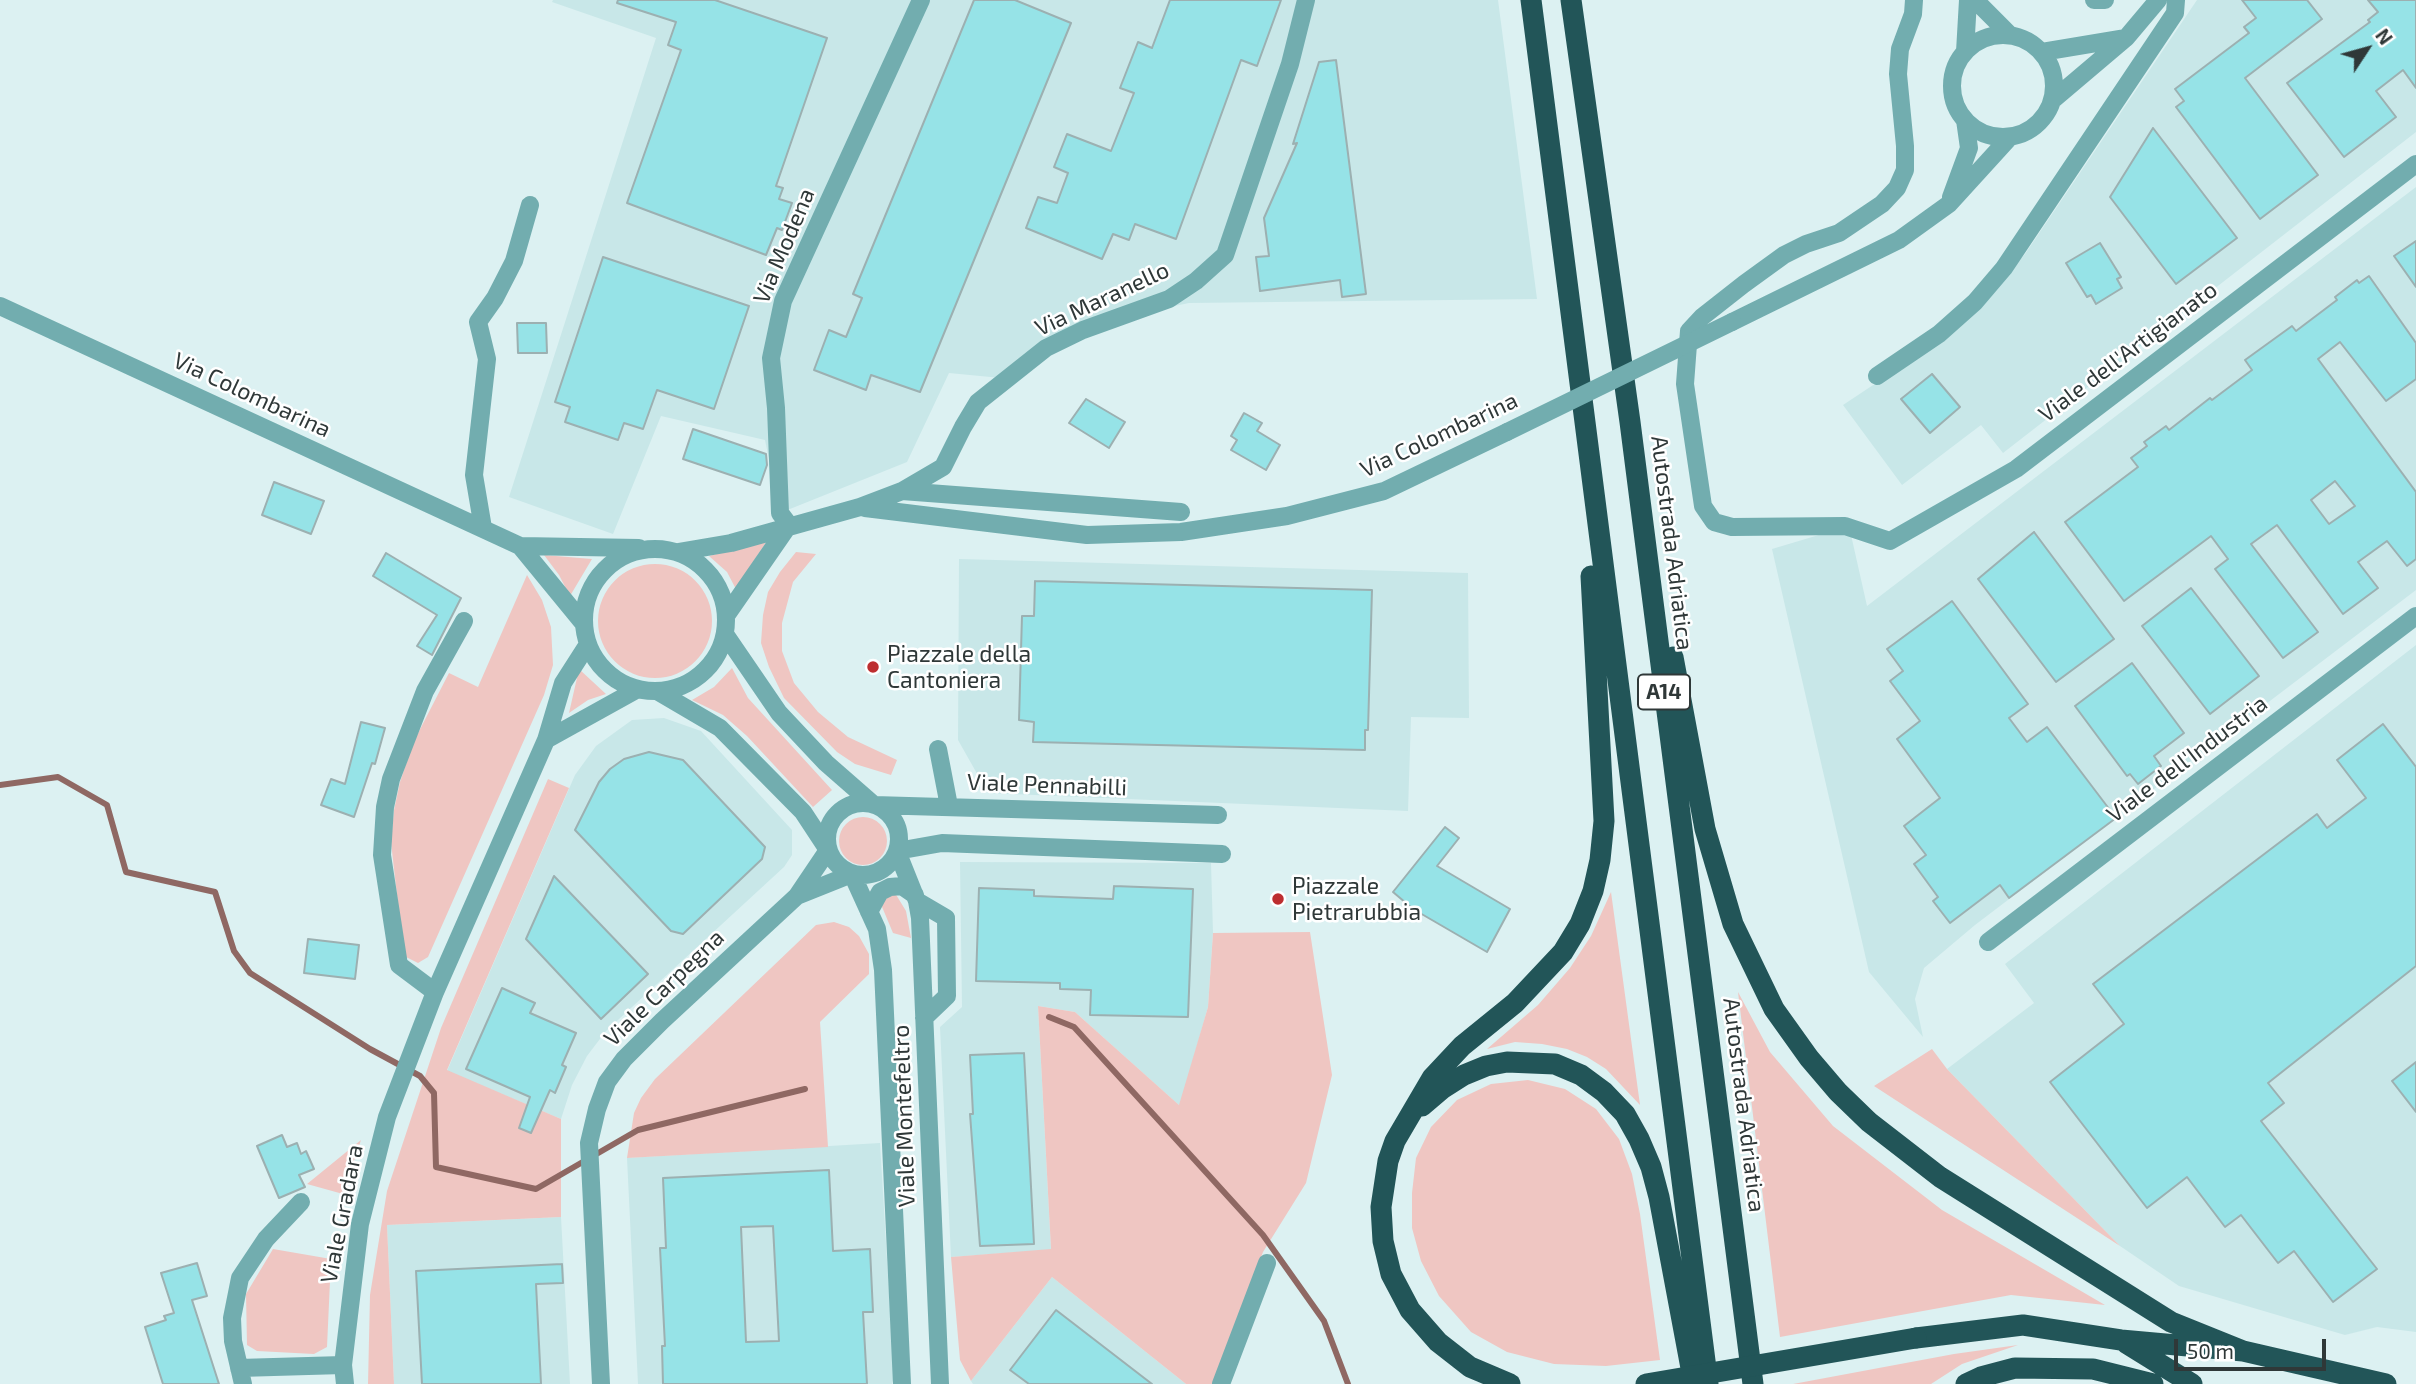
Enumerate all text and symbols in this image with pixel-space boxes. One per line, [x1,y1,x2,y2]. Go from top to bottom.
north arrow [2332,14,2402,84]
text: N [2371,24,2398,49]
street label: Via Modena [747,184,821,308]
street label: Via Maranello [1031,256,1173,342]
street label: Viale dell'Artigianato [2033,276,2223,428]
street label: Via Colombarina [169,346,335,444]
street label: Via Colombarina [1356,386,1522,484]
street label: Autostrada Adriatica [1645,434,1699,652]
place label: Piazzale della Cantoniera [887,640,1031,694]
marker: Piazzale della Cantoniera [865,659,881,675]
road number: A14 [1638,674,1690,710]
street label: Viale dell'Industria [2101,690,2273,828]
street label: Viale Pennabilli [967,768,1127,802]
place label: Piazzale Pietrarubbia [1292,872,1421,926]
marker: Piazzale Pietrarubbia [1270,891,1286,907]
street label: Viale Carpegna [598,924,730,1052]
street label: Autostrada Adriatica [1717,996,1771,1214]
street label: Viale Montefeltro [887,1024,921,1208]
street label: Viale Gradara [315,1142,369,1286]
scale bar [2178,1324,2330,1368]
text: 50 m [2187,1338,2234,1363]

